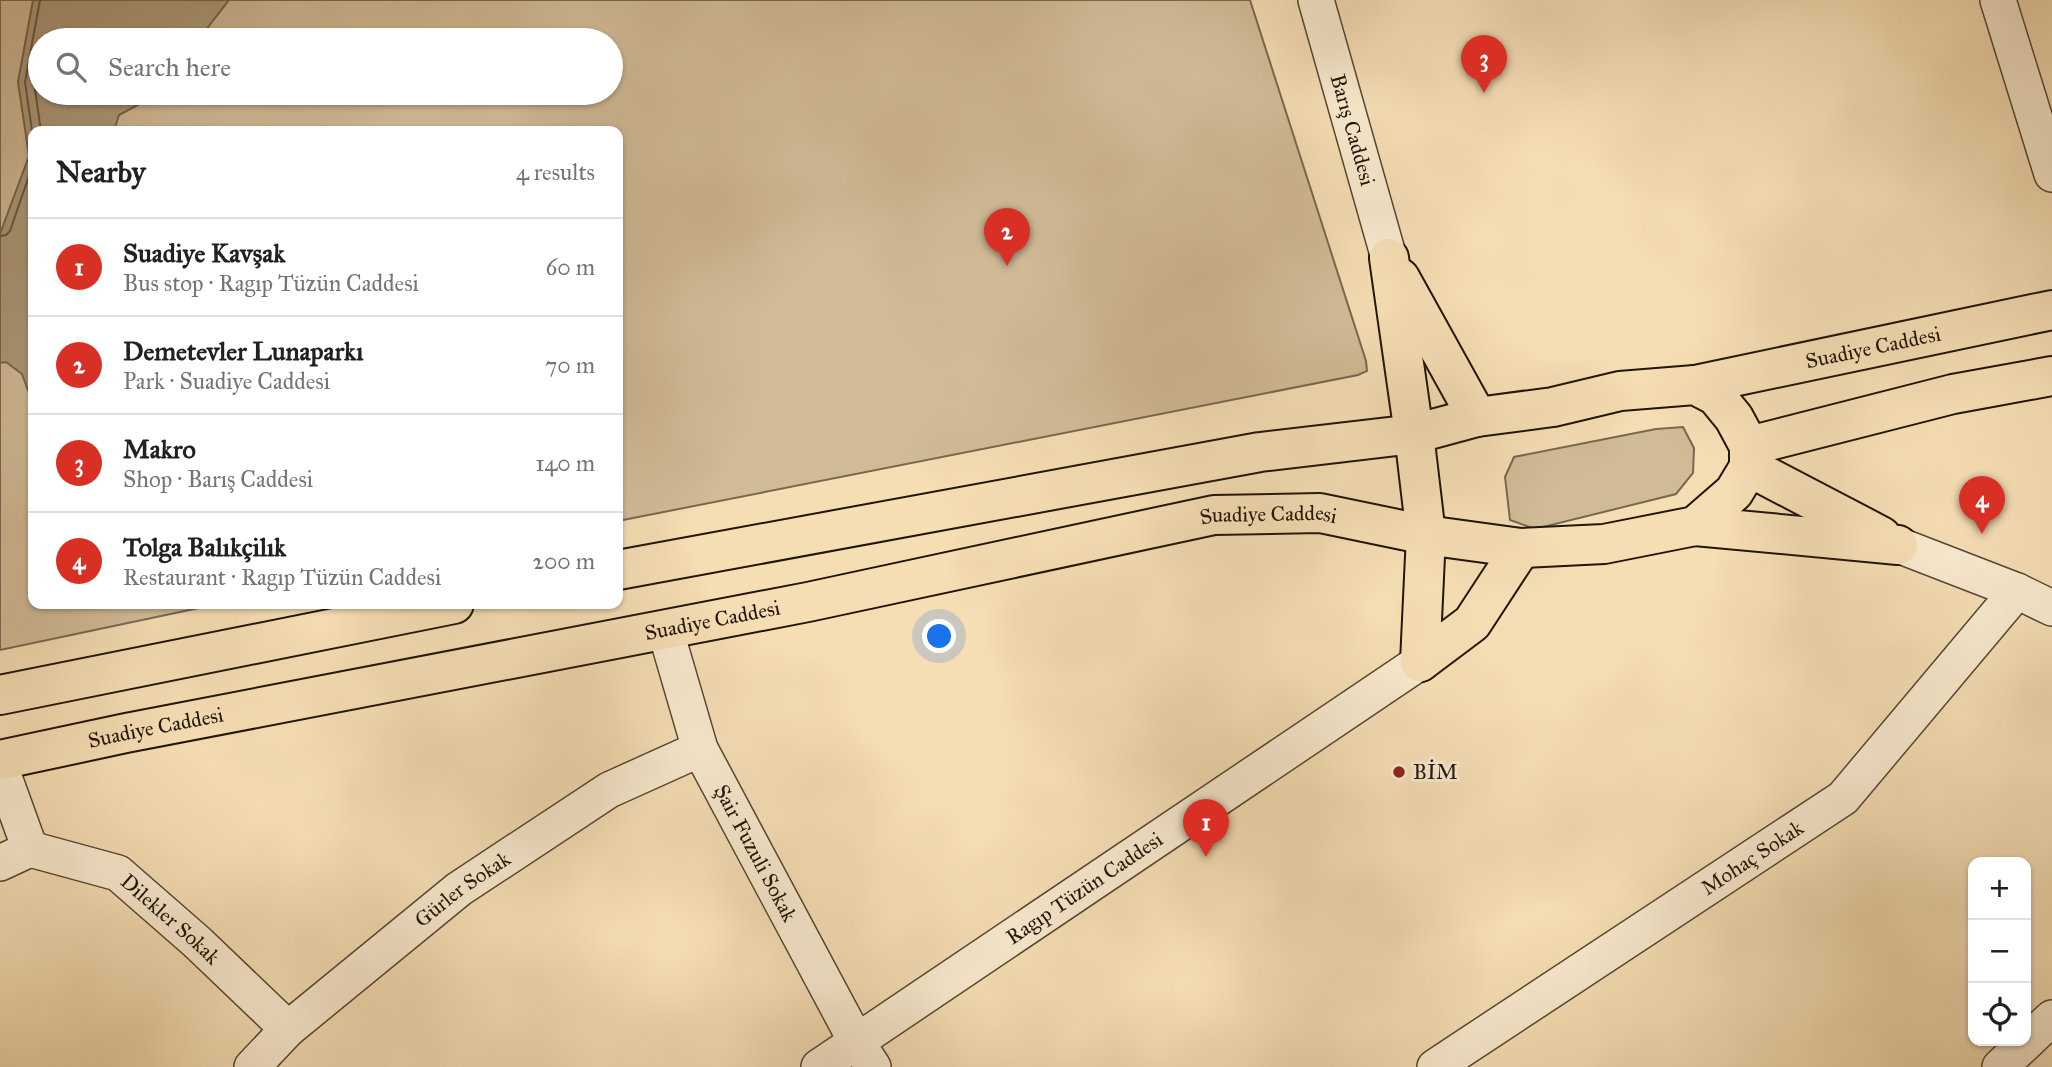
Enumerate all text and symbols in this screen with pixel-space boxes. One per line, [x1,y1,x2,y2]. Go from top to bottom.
search box [28,28,623,105]
pin: 3 [1461,35,1507,93]
icon: search [52,48,90,86]
text: Search here [108,51,231,83]
street label: Barış Caddesi [1325,71,1381,189]
text: Nearby [56,154,146,190]
text: 4 results [516,158,595,186]
pin: 2 [984,208,1030,266]
text: Suadiye Kavşak [123,237,285,269]
text: 1 [74,253,84,281]
text: 60 m [546,253,595,281]
text: Bus stop · Ragıp Tüzün Caddesi [123,269,419,297]
street label: Suadiye Caddesi [1803,321,1943,374]
text: Demetevler Lunaparkı [123,335,363,367]
text: 2 [73,351,85,379]
text: 70 m [545,351,595,379]
text: Park · Suadiye Caddesi [123,367,330,395]
text: Makro [123,433,196,465]
text: 3 [74,449,84,477]
text: 140 m [535,449,595,477]
text: Shop · Barış Caddesi [123,465,313,493]
pin: 4 [1959,476,2005,534]
street label: Suadiye Caddesi [1197,500,1340,531]
text: Tolga Balıkçilık [123,531,286,563]
text: 4 [73,547,85,575]
text: 200 m [533,547,595,575]
text: Restaurant · Ragıp Tüzün Caddesi [123,563,441,591]
street label: Suadiye Caddesi [642,595,783,646]
your location [922,619,956,653]
street label: Suadiye Caddesi [85,702,226,754]
place label: BİM [1413,759,1458,785]
marker: BİM [1391,764,1407,780]
street label: Şair Fuzuli Sokak [708,780,803,926]
pin: 1 [1183,799,1229,857]
street label: Mohaç Sokak [1696,815,1808,901]
street label: Ragıp Tüzün Caddesi [1001,826,1168,950]
street label: Gürler Sokak [409,846,515,933]
map controls [1968,857,2031,1046]
button: + [1968,857,2031,920]
street label: Dilekler Sokak [115,868,226,970]
button: − [1968,920,2031,983]
button: locate [1968,983,2031,1046]

